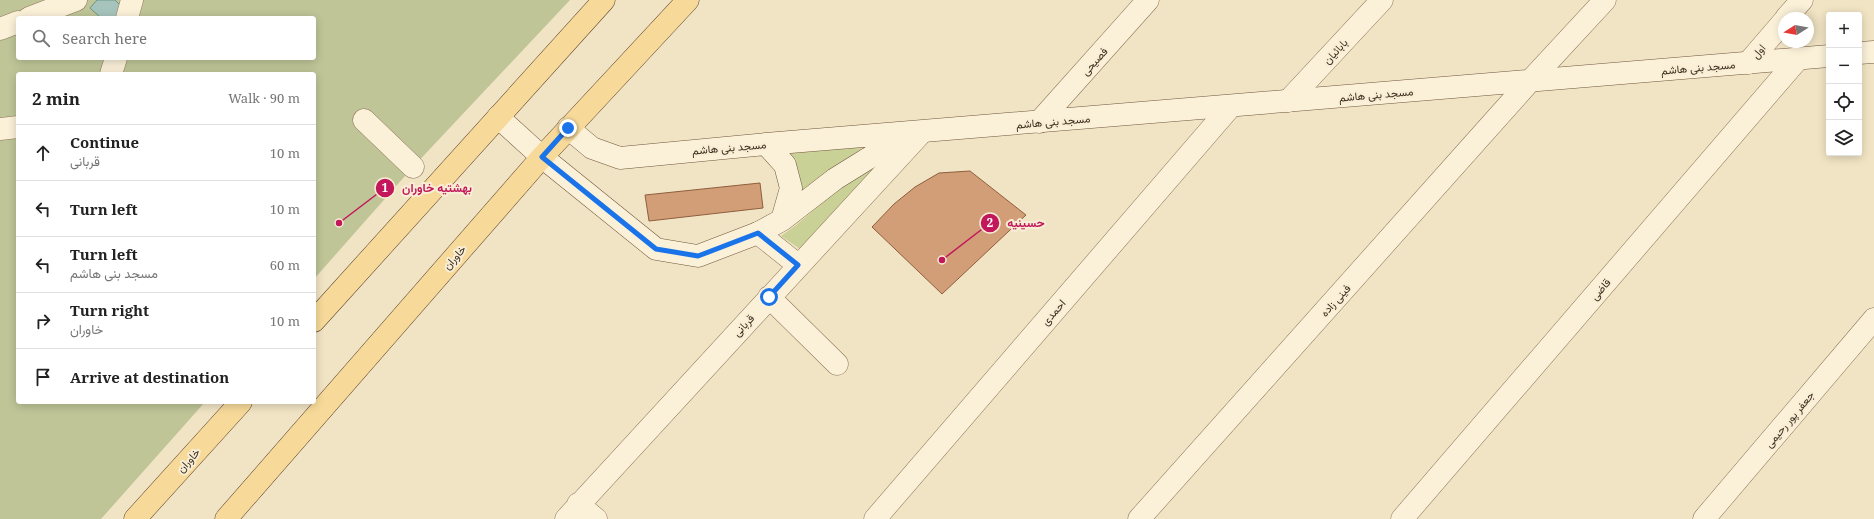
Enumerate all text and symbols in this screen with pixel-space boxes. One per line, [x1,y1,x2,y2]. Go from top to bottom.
north arrow [1778,12,1814,48]
map controls [1826,12,1862,156]
button: + [1826,12,1862,48]
search box [16,16,316,60]
icon: search [30,27,52,49]
text: Search here [62,28,147,48]
street label: بابائیان [1319,35,1351,67]
street label: اول [1748,41,1768,61]
street label: فصیحی [1077,44,1111,78]
button: − [1826,48,1862,84]
street label: مسجد بنی هاشم [1660,56,1736,79]
street label: مسجد بنی هاشم [1338,83,1414,106]
button: locate [1826,84,1862,120]
text: 2 min [32,87,80,110]
text: Walk · 90 m [228,89,300,107]
street label: مسجد بنی هاشم [1015,110,1091,133]
route end [559,119,577,137]
button: layers [1826,120,1862,156]
text: Continue [70,132,139,152]
street label: مسجد بنی هاشم [691,136,767,159]
icon: ahead [32,142,54,164]
text: 10 m [270,144,300,162]
text: قربانی [70,152,100,170]
callout: بهشتیه خاوران [375,176,480,200]
text: 1 [382,179,389,196]
text: بهشتیه خاوران [402,179,472,196]
icon: left [32,198,54,220]
text: Turn left [70,199,138,219]
text: 10 m [270,200,300,218]
callout: حسینیه [980,211,1053,235]
text: 2 [987,214,994,231]
text: حسینیه [1007,214,1045,231]
street label: خاوران [439,241,469,273]
text: Turn left [70,244,138,264]
icon: left [32,254,54,276]
text: 60 m [270,256,300,274]
text: مسجد بنی هاشم [70,264,158,282]
street label: قاضی [1586,275,1614,303]
street label: فینی زاده [1316,281,1354,319]
route start [760,288,778,306]
street label: احمدی [1038,296,1068,328]
text: Turn right [70,300,149,320]
icon: right [32,310,54,332]
street label: قربانی [729,311,757,339]
text: 10 m [270,312,300,330]
text: خاوران [70,320,103,338]
icon: arrive [32,366,54,388]
text: Arrive at destination [70,367,229,387]
street label: جعفر پور رحیمی [1761,387,1818,451]
street label: خاوران [173,445,203,475]

